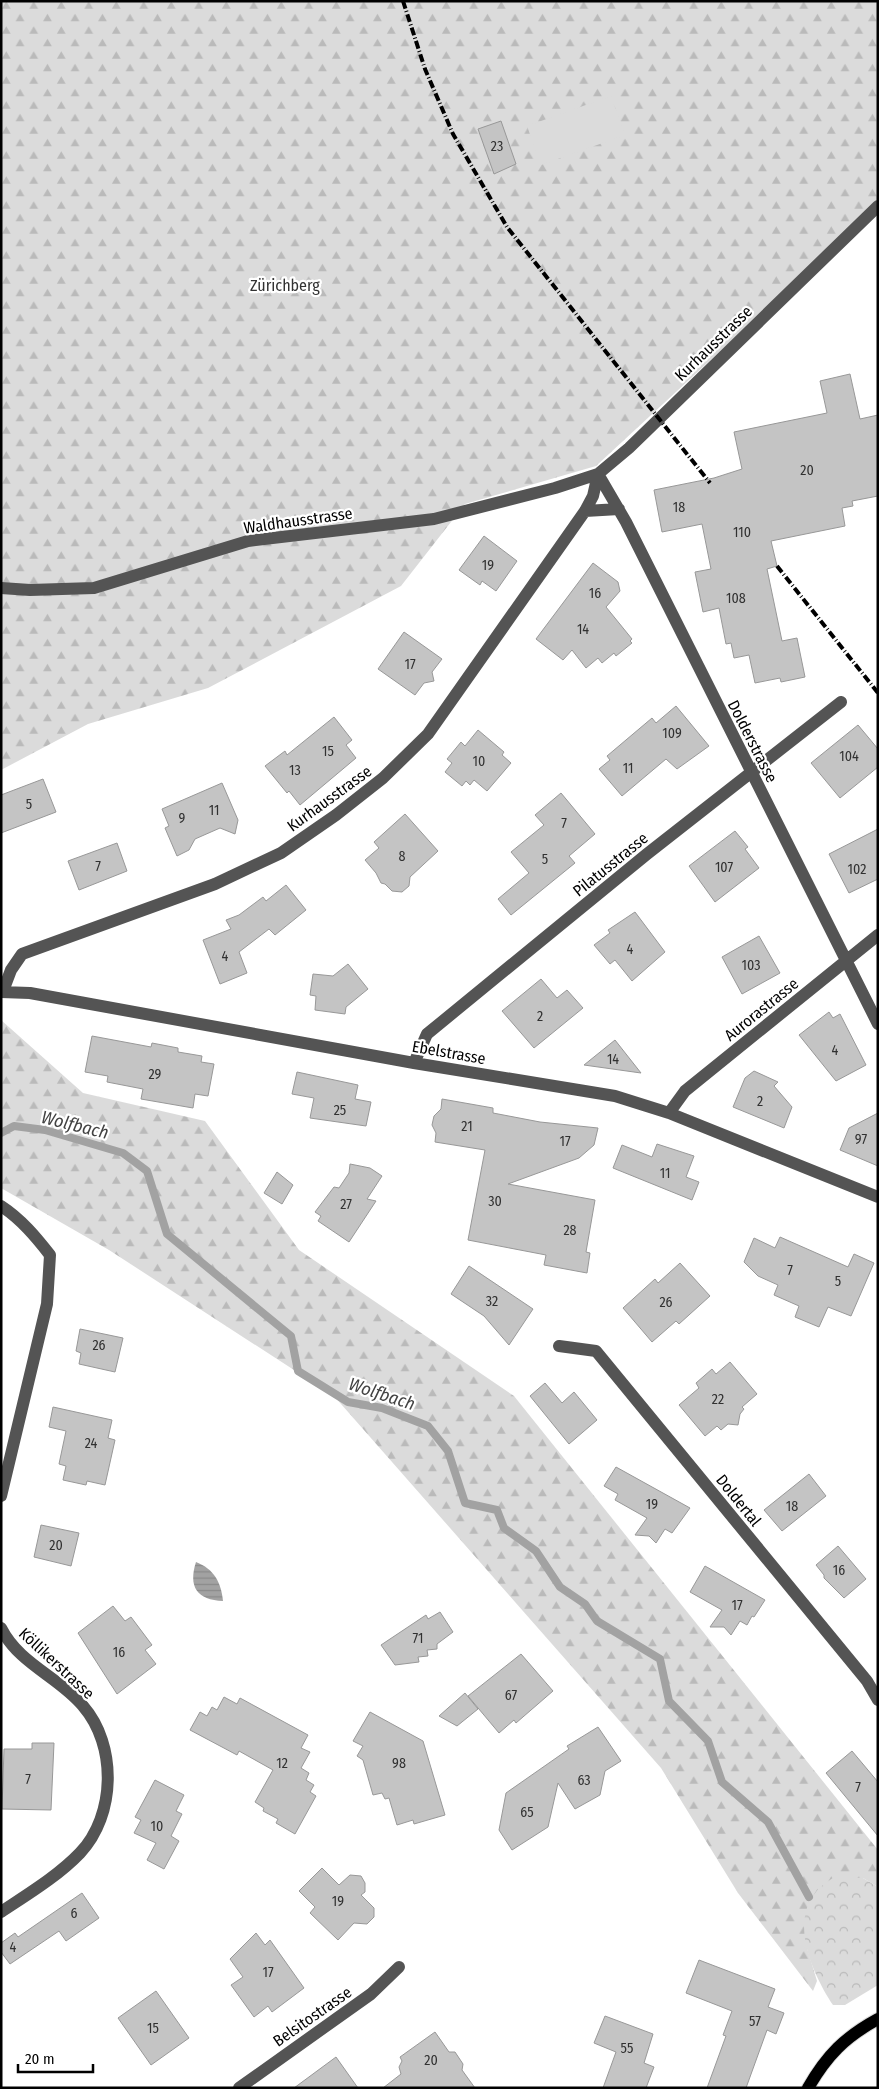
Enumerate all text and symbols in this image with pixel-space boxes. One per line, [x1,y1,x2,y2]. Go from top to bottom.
house number: 23 [491,138,503,155]
park label: Zürichberg [250,276,320,295]
street label: Kurhausstrasse [671,302,756,385]
house number: 20 [800,462,814,479]
house number: 18 [673,499,685,516]
street label: Waldhausstrasse [243,503,354,538]
house number: 110 [733,524,751,541]
house number: 19 [482,557,494,574]
house number: 16 [589,585,601,602]
house number: 108 [726,590,746,607]
house number: 14 [577,621,589,638]
house number: 17 [404,656,416,673]
street label: Dolderstrasse [724,697,781,786]
house number: 109 [662,725,682,742]
house number: 15 [322,743,334,760]
house number: 104 [839,748,859,765]
house number: 10 [473,753,485,770]
house number: 11 [623,760,633,777]
street label: Kurhausstrasse [283,761,375,835]
house number: 13 [289,762,301,779]
house number: 5 [26,796,32,813]
house number: 11 [209,802,219,819]
house number: 9 [179,810,186,827]
house number: 7 [561,815,567,832]
street label: Pilatusstrasse [569,828,652,900]
house number: 8 [399,848,406,865]
house number: 5 [542,851,548,868]
house number: 7 [95,858,101,875]
house number: 107 [715,859,733,876]
house number: 102 [848,861,866,878]
house number: 4 [627,941,634,958]
house number: 4 [222,948,229,965]
house number: 103 [742,957,760,974]
street label: Aurorastrasse [721,974,802,1045]
house number: 2 [537,1008,543,1025]
street label: Ebelstrasse [411,1037,487,1068]
house number: 4 [832,1042,839,1059]
house number: 14 [607,1051,619,1068]
house number: 29 [149,1066,162,1083]
house number: 2 [757,1093,763,1110]
house number: 25 [334,1102,346,1119]
water label: Wolfbach [39,1106,111,1144]
house number: 21 [461,1118,473,1135]
house number: 97 [855,1131,867,1148]
house number: 17 [559,1133,571,1150]
house number: 11 [660,1165,670,1182]
house number: 30 [488,1193,502,1210]
house number: 27 [340,1196,352,1213]
house number: 28 [563,1222,577,1239]
house number: 7 [787,1262,793,1279]
house number: 5 [835,1273,841,1290]
house number: 32 [486,1293,498,1310]
house number: 26 [659,1294,673,1311]
house number: 26 [92,1337,106,1354]
water label: Wolfbach [346,1373,418,1415]
house number: 22 [712,1391,724,1408]
house number: 24 [85,1435,98,1452]
street label: Doldertal [712,1471,765,1530]
house number: 19 [646,1496,658,1513]
house number: 18 [786,1498,798,1515]
house number: 20 [49,1537,63,1554]
house number: 16 [833,1562,845,1579]
house number: 17 [731,1597,743,1614]
street label: Köllikerstrasse [15,1624,98,1703]
house number: 71 [413,1630,423,1647]
house number: 16 [113,1644,125,1661]
house number: 67 [505,1687,517,1704]
house number: 12 [276,1755,288,1772]
house number: 98 [392,1755,406,1772]
house number: 7 [25,1771,31,1788]
house number: 63 [577,1772,591,1789]
house number: 7 [855,1779,861,1796]
house number: 65 [520,1804,534,1821]
house number: 10 [151,1818,163,1835]
house number: 19 [332,1893,344,1910]
house number: 6 [71,1905,78,1922]
house number: 4 [10,1939,17,1956]
house number: 17 [262,1964,274,1981]
street label: Belsitostrasse [269,1982,355,2050]
house number: 57 [749,2013,761,2030]
house number: 15 [147,2020,159,2037]
house number: 55 [621,2040,633,2057]
scale bar [18,2042,92,2074]
text: 20 m [25,2050,55,2068]
house number: 20 [424,2052,438,2069]

